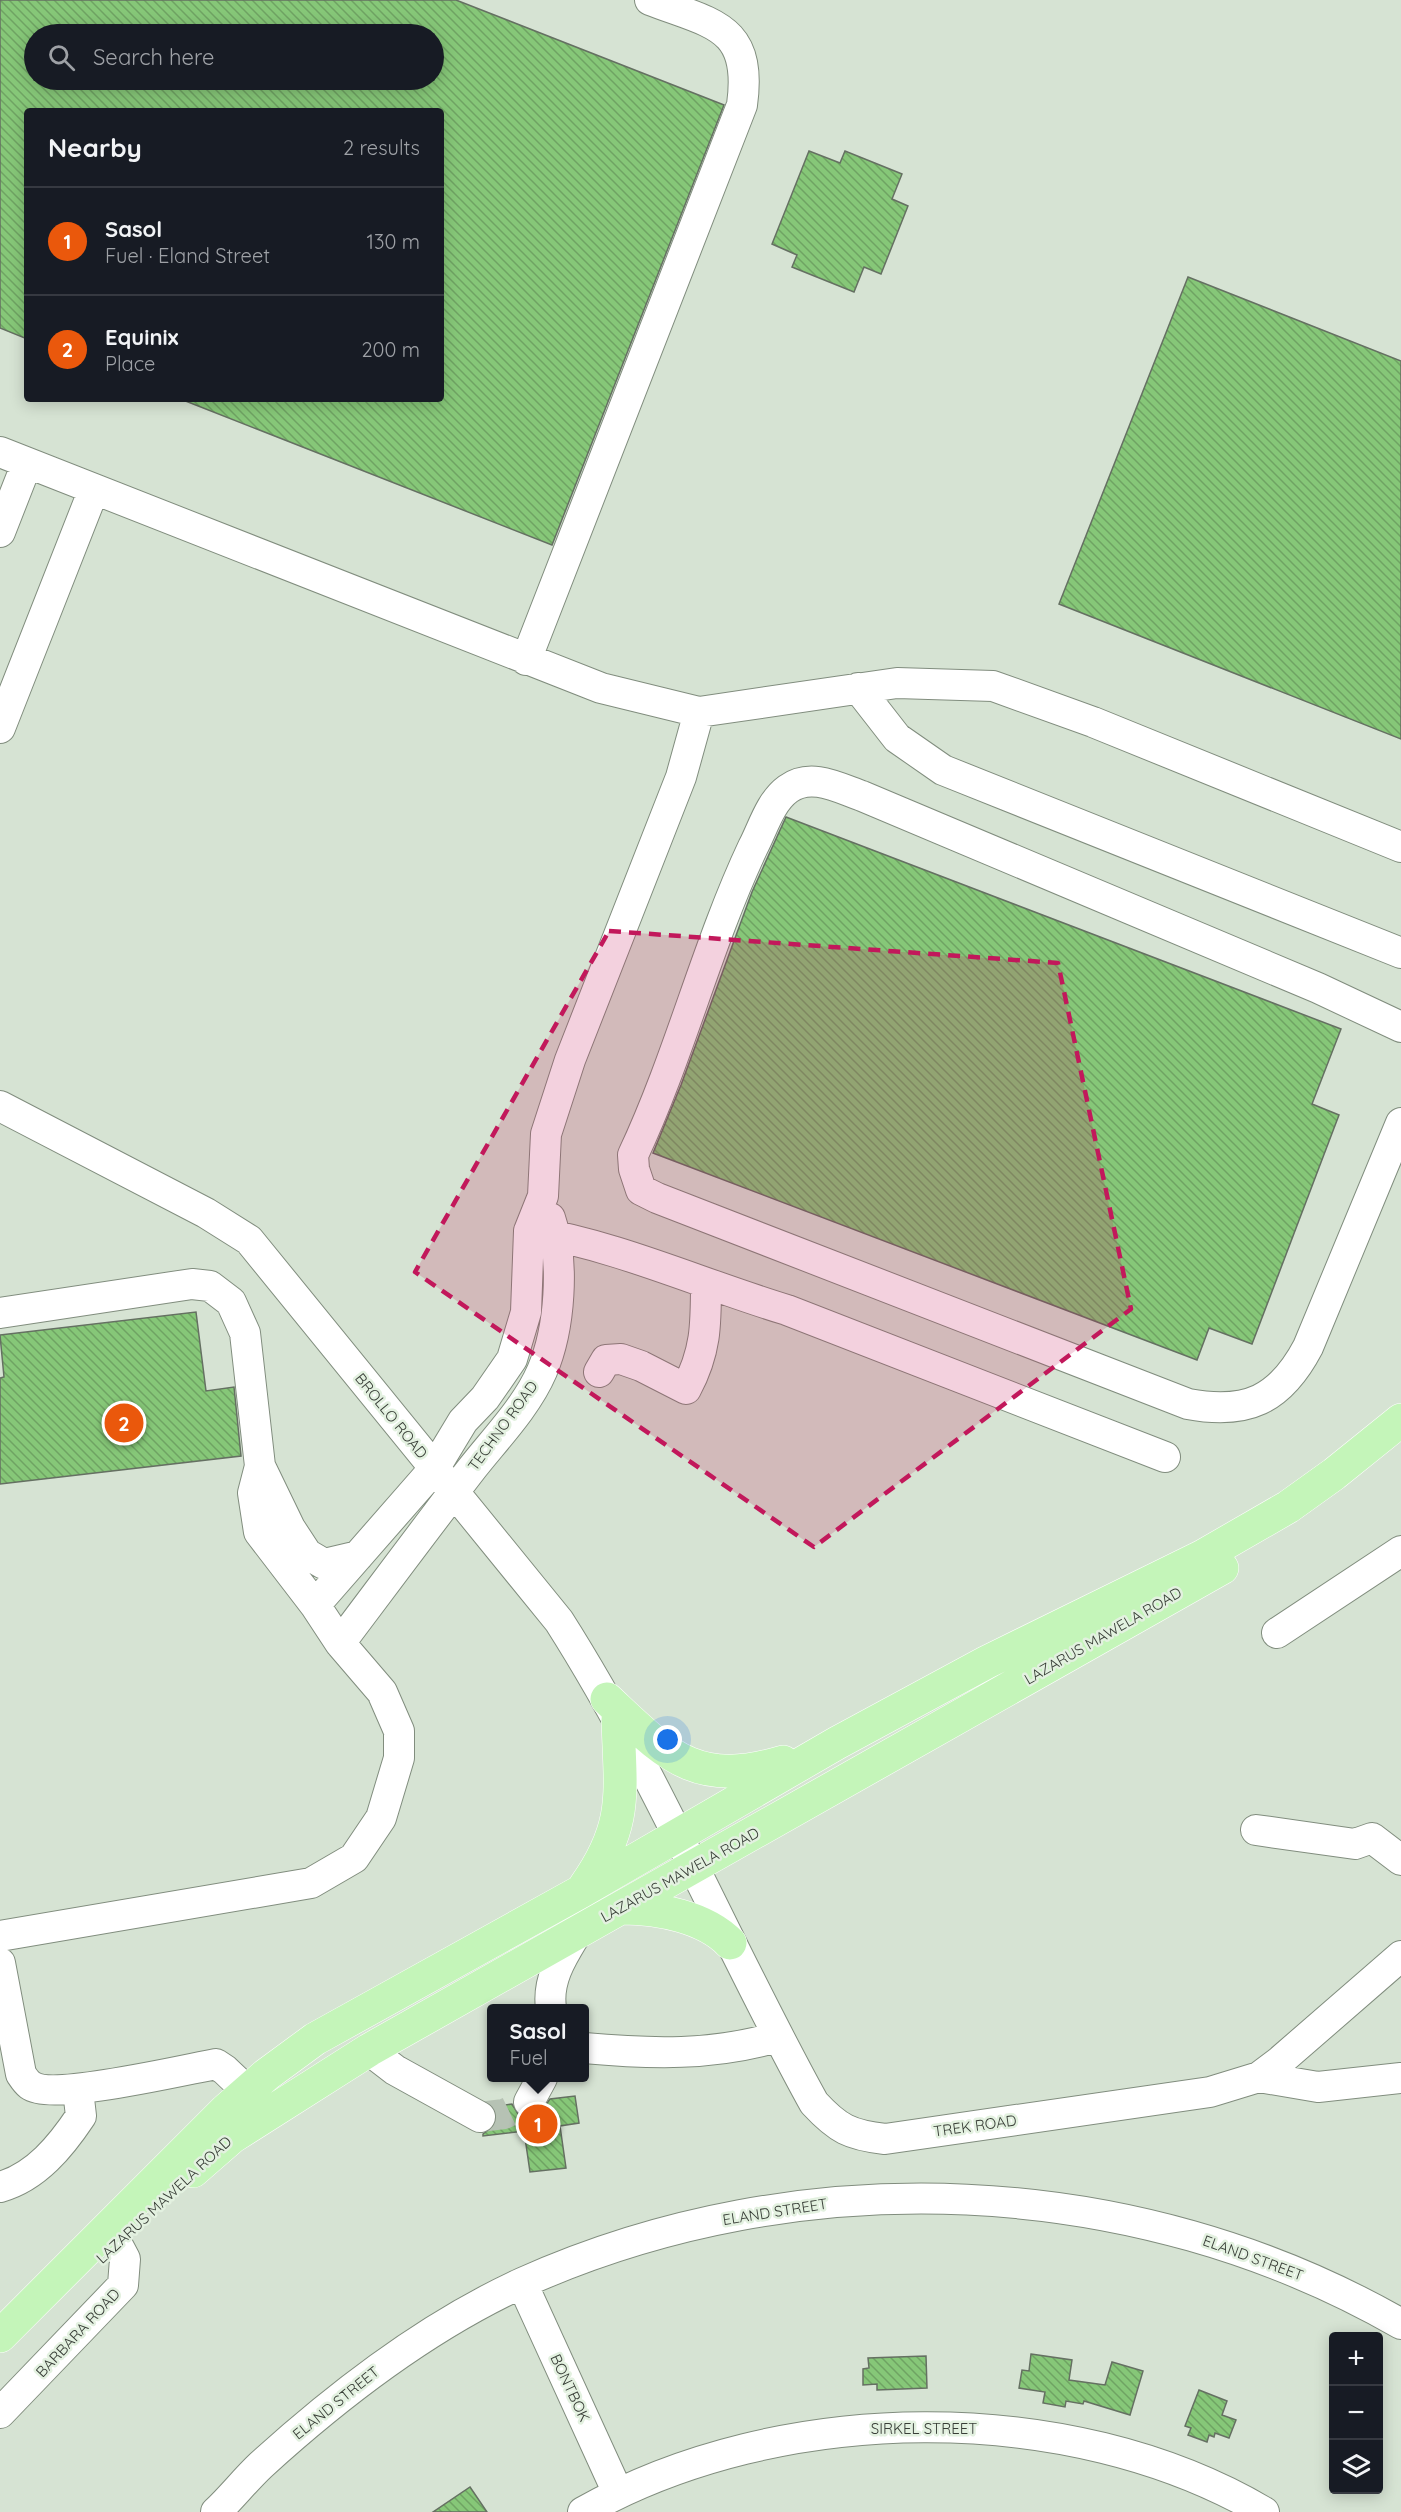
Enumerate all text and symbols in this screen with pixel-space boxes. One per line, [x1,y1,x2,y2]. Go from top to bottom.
search box [24,24,444,90]
icon: search [45,41,78,74]
text: Search here [93,43,214,71]
text: Nearby [48,131,142,164]
text: 2 results [343,135,420,160]
text: Sasol [105,215,162,243]
text: 1 [64,229,71,254]
text: 130 m [367,229,420,254]
text: Fuel · Eland Street [105,243,270,268]
text: Equinix [105,323,178,351]
text: 2 [62,337,73,362]
text: 200 m [361,337,420,362]
text: Place [105,351,155,376]
street label: BROLLO ROAD [351,1369,432,1462]
street label: TECHNO ROAD [464,1377,542,1474]
pin: 2 [104,1400,144,1446]
street label: LAZARUS MAWELA ROAD [1021,1583,1185,1688]
your location [653,1725,682,1754]
street label: LAZARUS MAWELA ROAD [597,1823,763,1926]
popup [487,2004,589,2082]
text: Sasol [509,2017,567,2045]
text: Fuel [509,2045,548,2070]
pin: 1 [518,2102,558,2146]
street label: TREK ROAD [932,2110,1018,2141]
street label: LAZARUS MAWELA ROAD [92,2132,236,2267]
street label: ELAND STREET [721,2194,829,2229]
street label: ELAND STREET [1200,2231,1306,2285]
street label: BARBARA ROAD [32,2284,124,2381]
map controls [1329,2332,1383,2494]
button: + [1329,2332,1383,2386]
street label: BONTBOK [546,2351,594,2425]
street label: ELAND STREET [289,2362,383,2443]
button: − [1329,2386,1383,2440]
street label: SIRKEL STREET [871,2419,977,2438]
button: layers [1329,2440,1383,2494]

